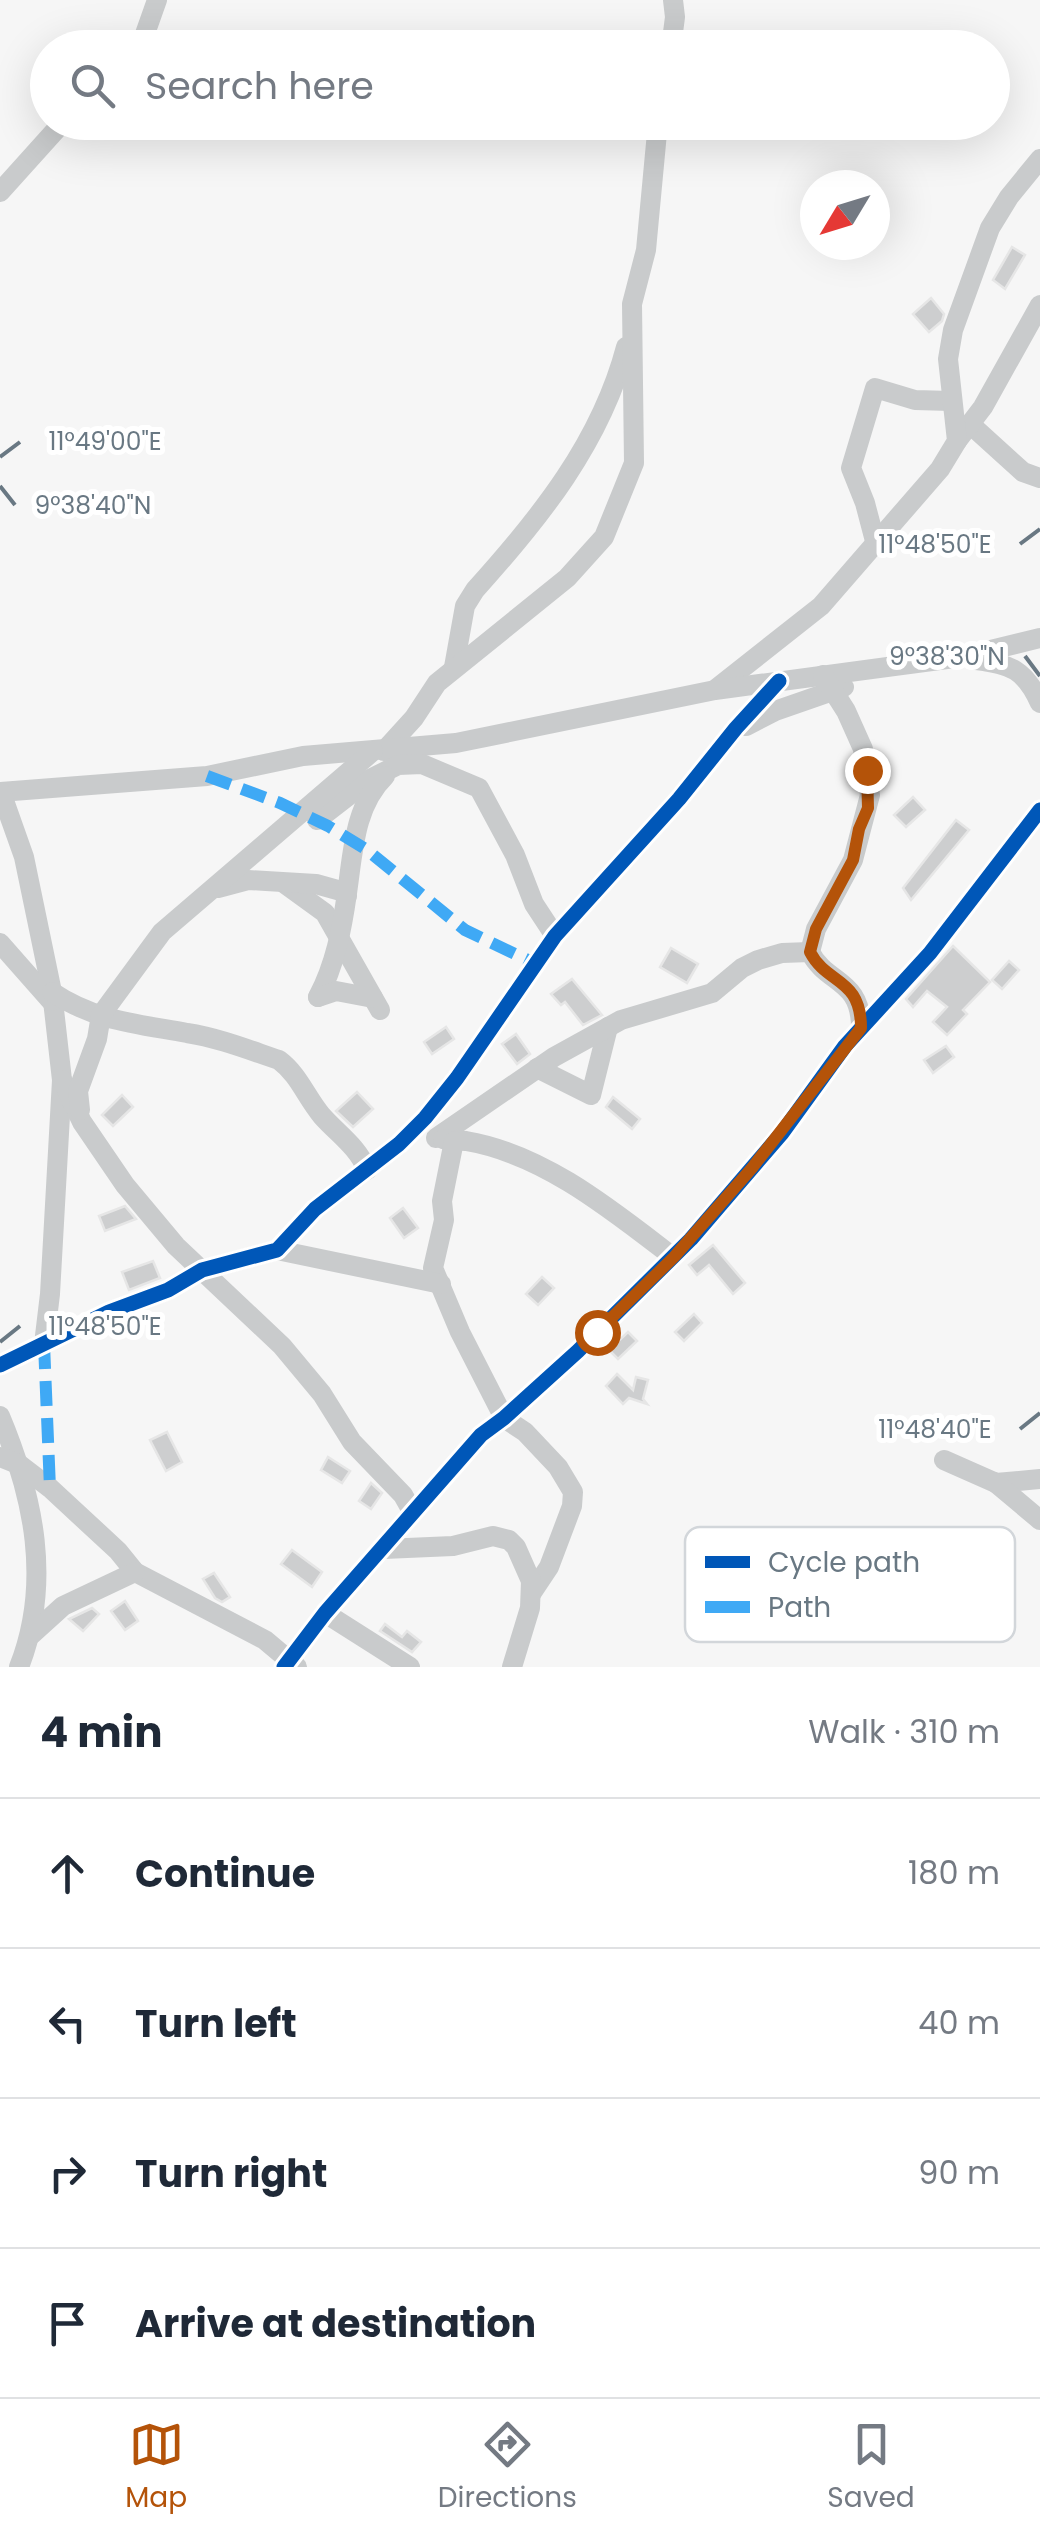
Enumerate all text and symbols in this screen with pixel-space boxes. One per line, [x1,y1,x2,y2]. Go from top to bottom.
search box [30,30,1010,140]
icon: search [65,58,120,113]
text: Search here [145,59,374,112]
north arrow [800,170,890,260]
text: 11°49'00"E [48,424,162,459]
text: 9°38'40"N [35,488,151,523]
text: 11°48'50"E [878,527,992,562]
text: 9°38'30"N [889,639,1005,674]
route end [845,748,891,794]
text: 11°48'50"E [48,1309,162,1344]
route start [575,1310,621,1356]
text: 11°48'40"E [878,1412,992,1447]
legend [685,1527,1015,1642]
text: Cycle path [768,1543,920,1582]
text: Path [768,1588,831,1627]
text: 4 min [40,1703,163,1762]
text: Walk · 310 m [808,1709,1000,1754]
icon: ahead [40,1846,95,1901]
text: Continue [135,1847,315,1900]
text: 180 m [908,1850,1000,1895]
icon: left [40,1996,95,2051]
text: Turn left [135,1997,297,2050]
text: 40 m [918,2000,1000,2045]
icon: right [40,2146,95,2201]
text: Turn right [135,2147,327,2200]
text: 90 m [918,2150,1000,2195]
icon: arrive [40,2296,95,2351]
text: Arrive at destination [135,2297,536,2350]
tab: Map [125,2417,187,2519]
tab: Directions [438,2417,577,2519]
tab: Saved [827,2417,915,2519]

